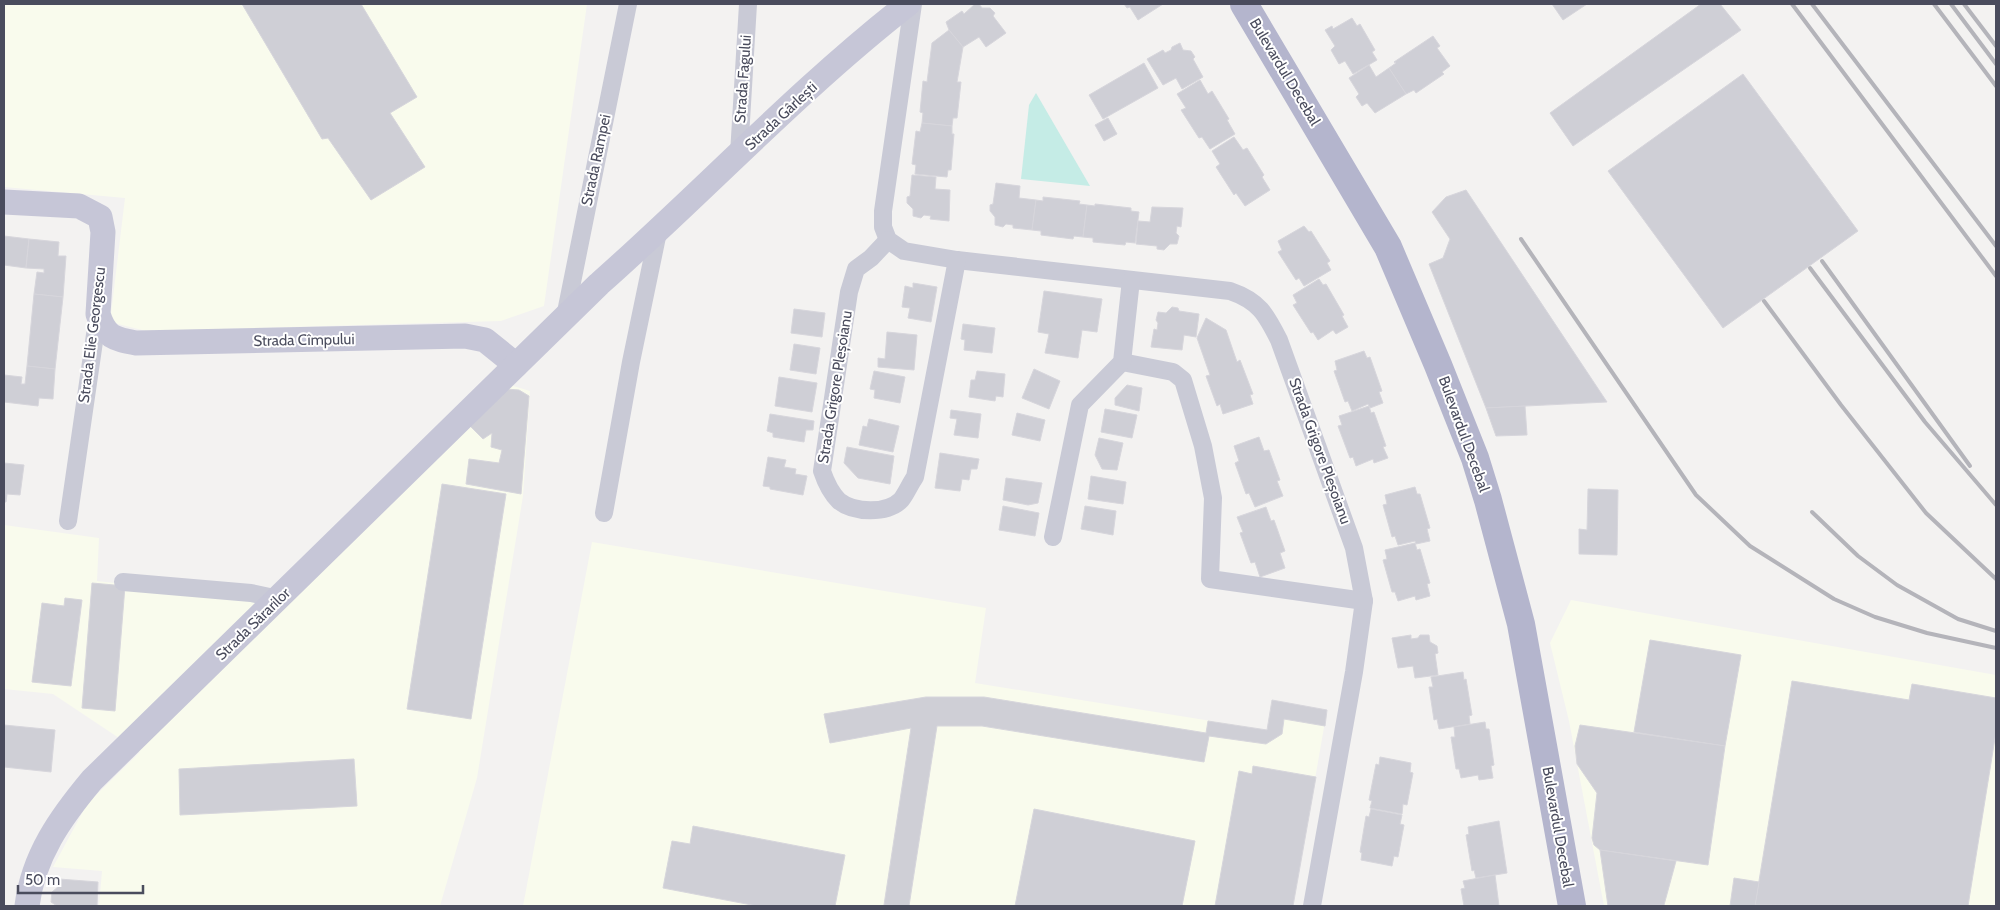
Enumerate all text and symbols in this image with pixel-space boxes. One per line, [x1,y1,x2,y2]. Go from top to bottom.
street label: Bulevardul Decebal [1246,15,1324,129]
street label: Strada Fagului [731,34,755,124]
street label: Strada Gârlești [741,78,821,155]
street label: Strada Rampei [578,113,614,207]
street label: Strada Elie Georgescu [75,266,109,404]
street label: Strada Grigore Pleșoianu [814,309,857,465]
street label: Strada Cîmpului [253,330,355,350]
street label: Bulevardul Decebal [1435,374,1493,495]
street label: Strada Grigore Pleșoianu [1284,375,1355,527]
street label: Strada Sărarilor [212,584,294,664]
street label: Bulevardul Decebal [1539,765,1578,889]
scale bar [18,862,142,894]
text: 50 m [25,871,60,889]

